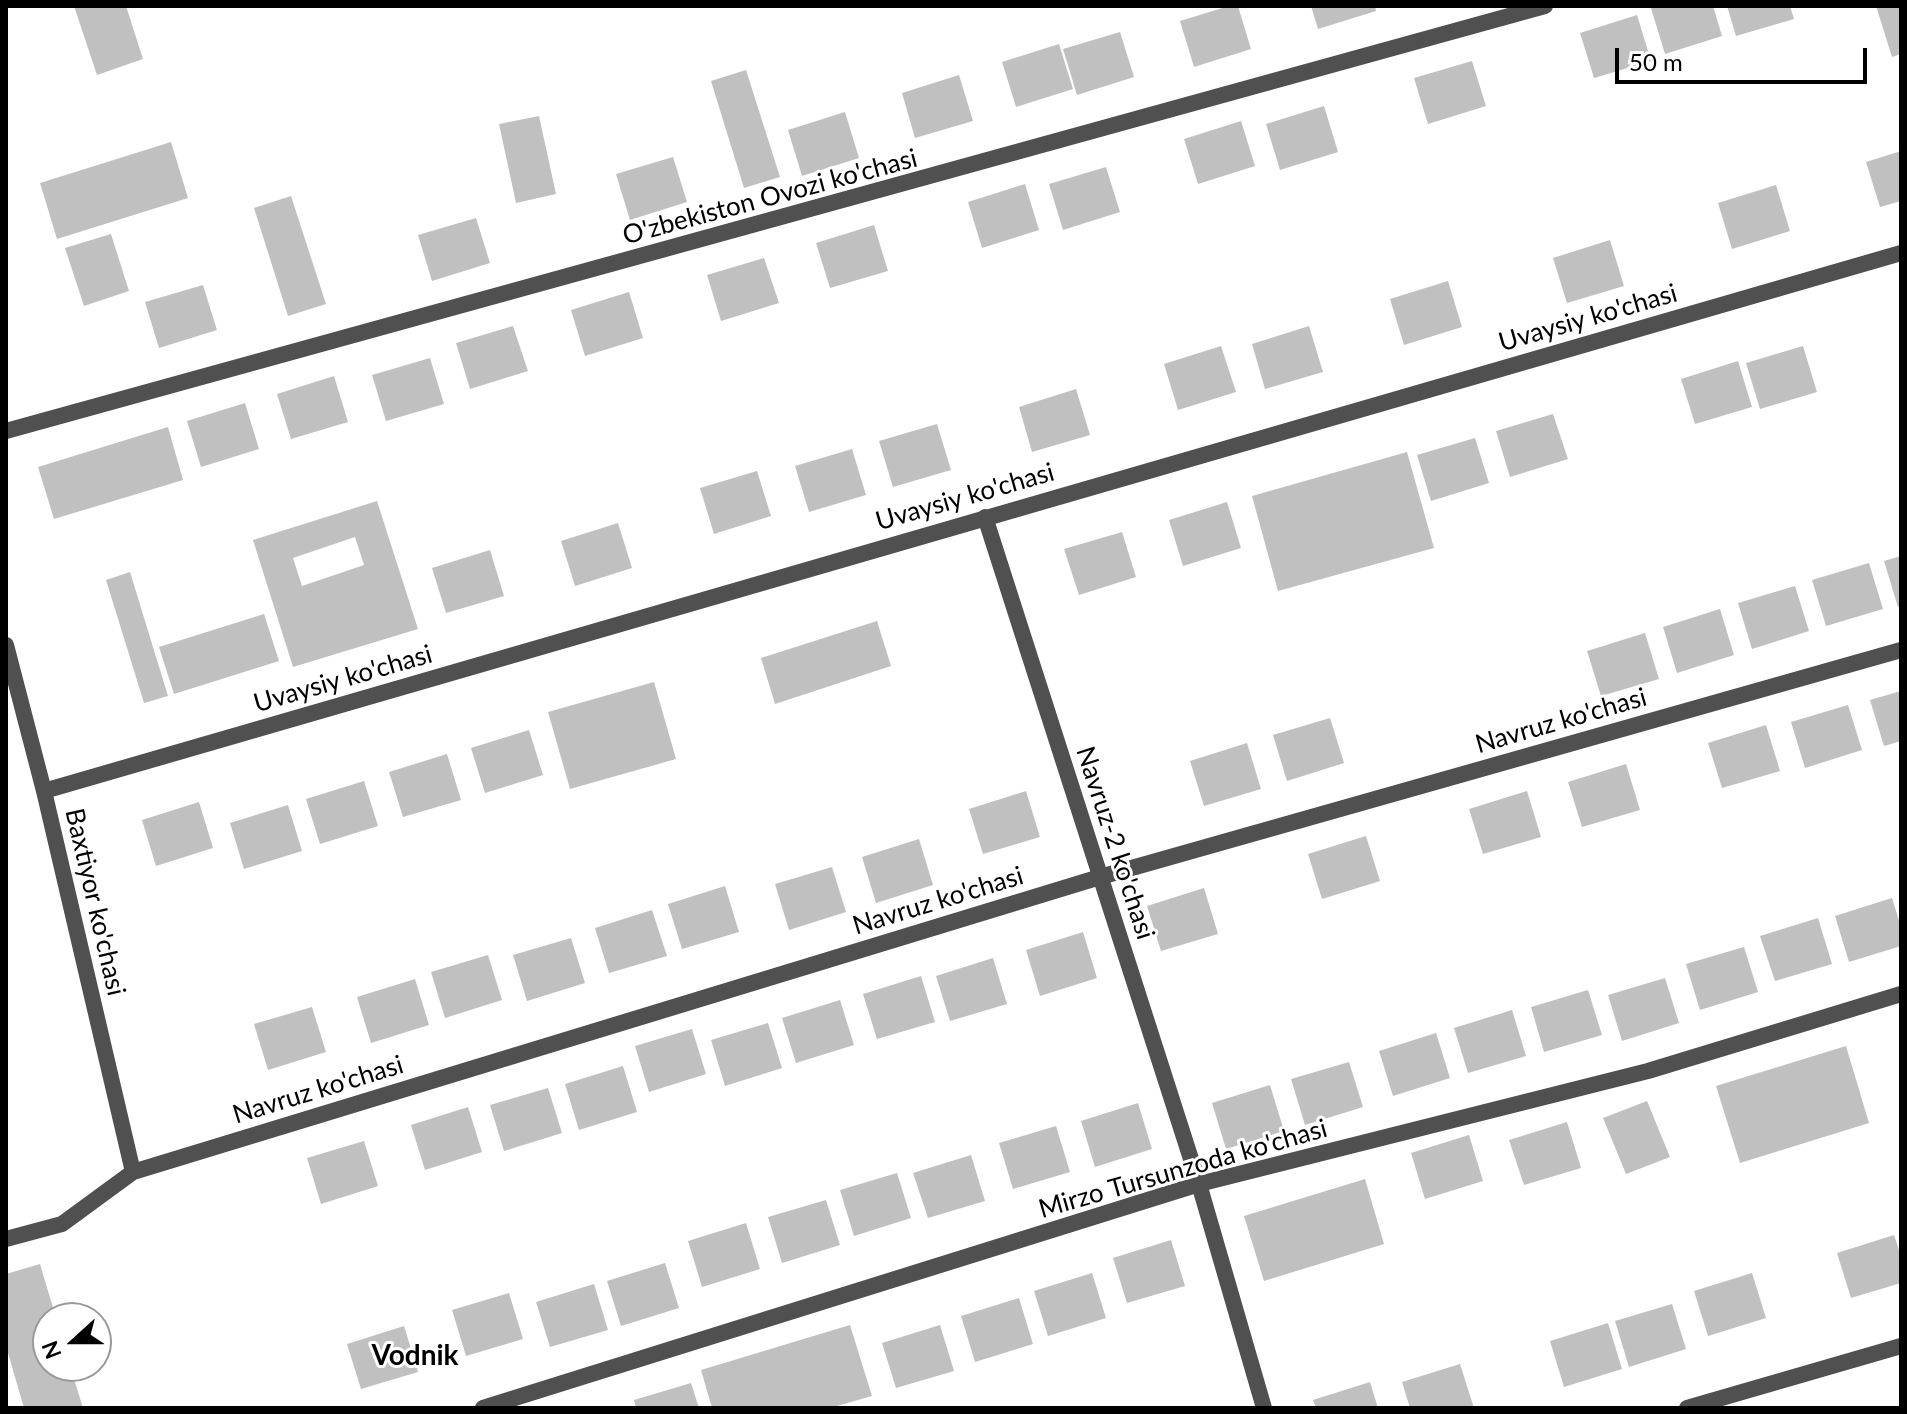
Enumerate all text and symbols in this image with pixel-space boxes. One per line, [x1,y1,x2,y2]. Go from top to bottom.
scale bar [1619,32,1871,82]
text: 50 m [1629,47,1683,76]
street label: O'zbekiston Ovozi ko'chasi [619,143,921,251]
street label: Uvaysiy ko'chasi [1495,278,1681,358]
street label: Uvaysiy ko'chasi [872,457,1058,537]
street label: Uvaysiy ko'chasi [250,639,436,719]
street label: Navruz ko'chasi [1472,682,1650,760]
street label: Navruz-2 ko'chasi [1069,742,1161,944]
street label: Baxtiyor ko'chasi [58,805,132,999]
street label: Navruz ko'chasi [849,860,1027,942]
street label: Navruz ko'chasi [229,1049,407,1131]
street label: Mirzo Tursunzoda ko'chasi [1035,1113,1331,1225]
north arrow [32,1302,112,1382]
text: N [35,1337,67,1363]
district label: Vodnik [371,1339,459,1373]

